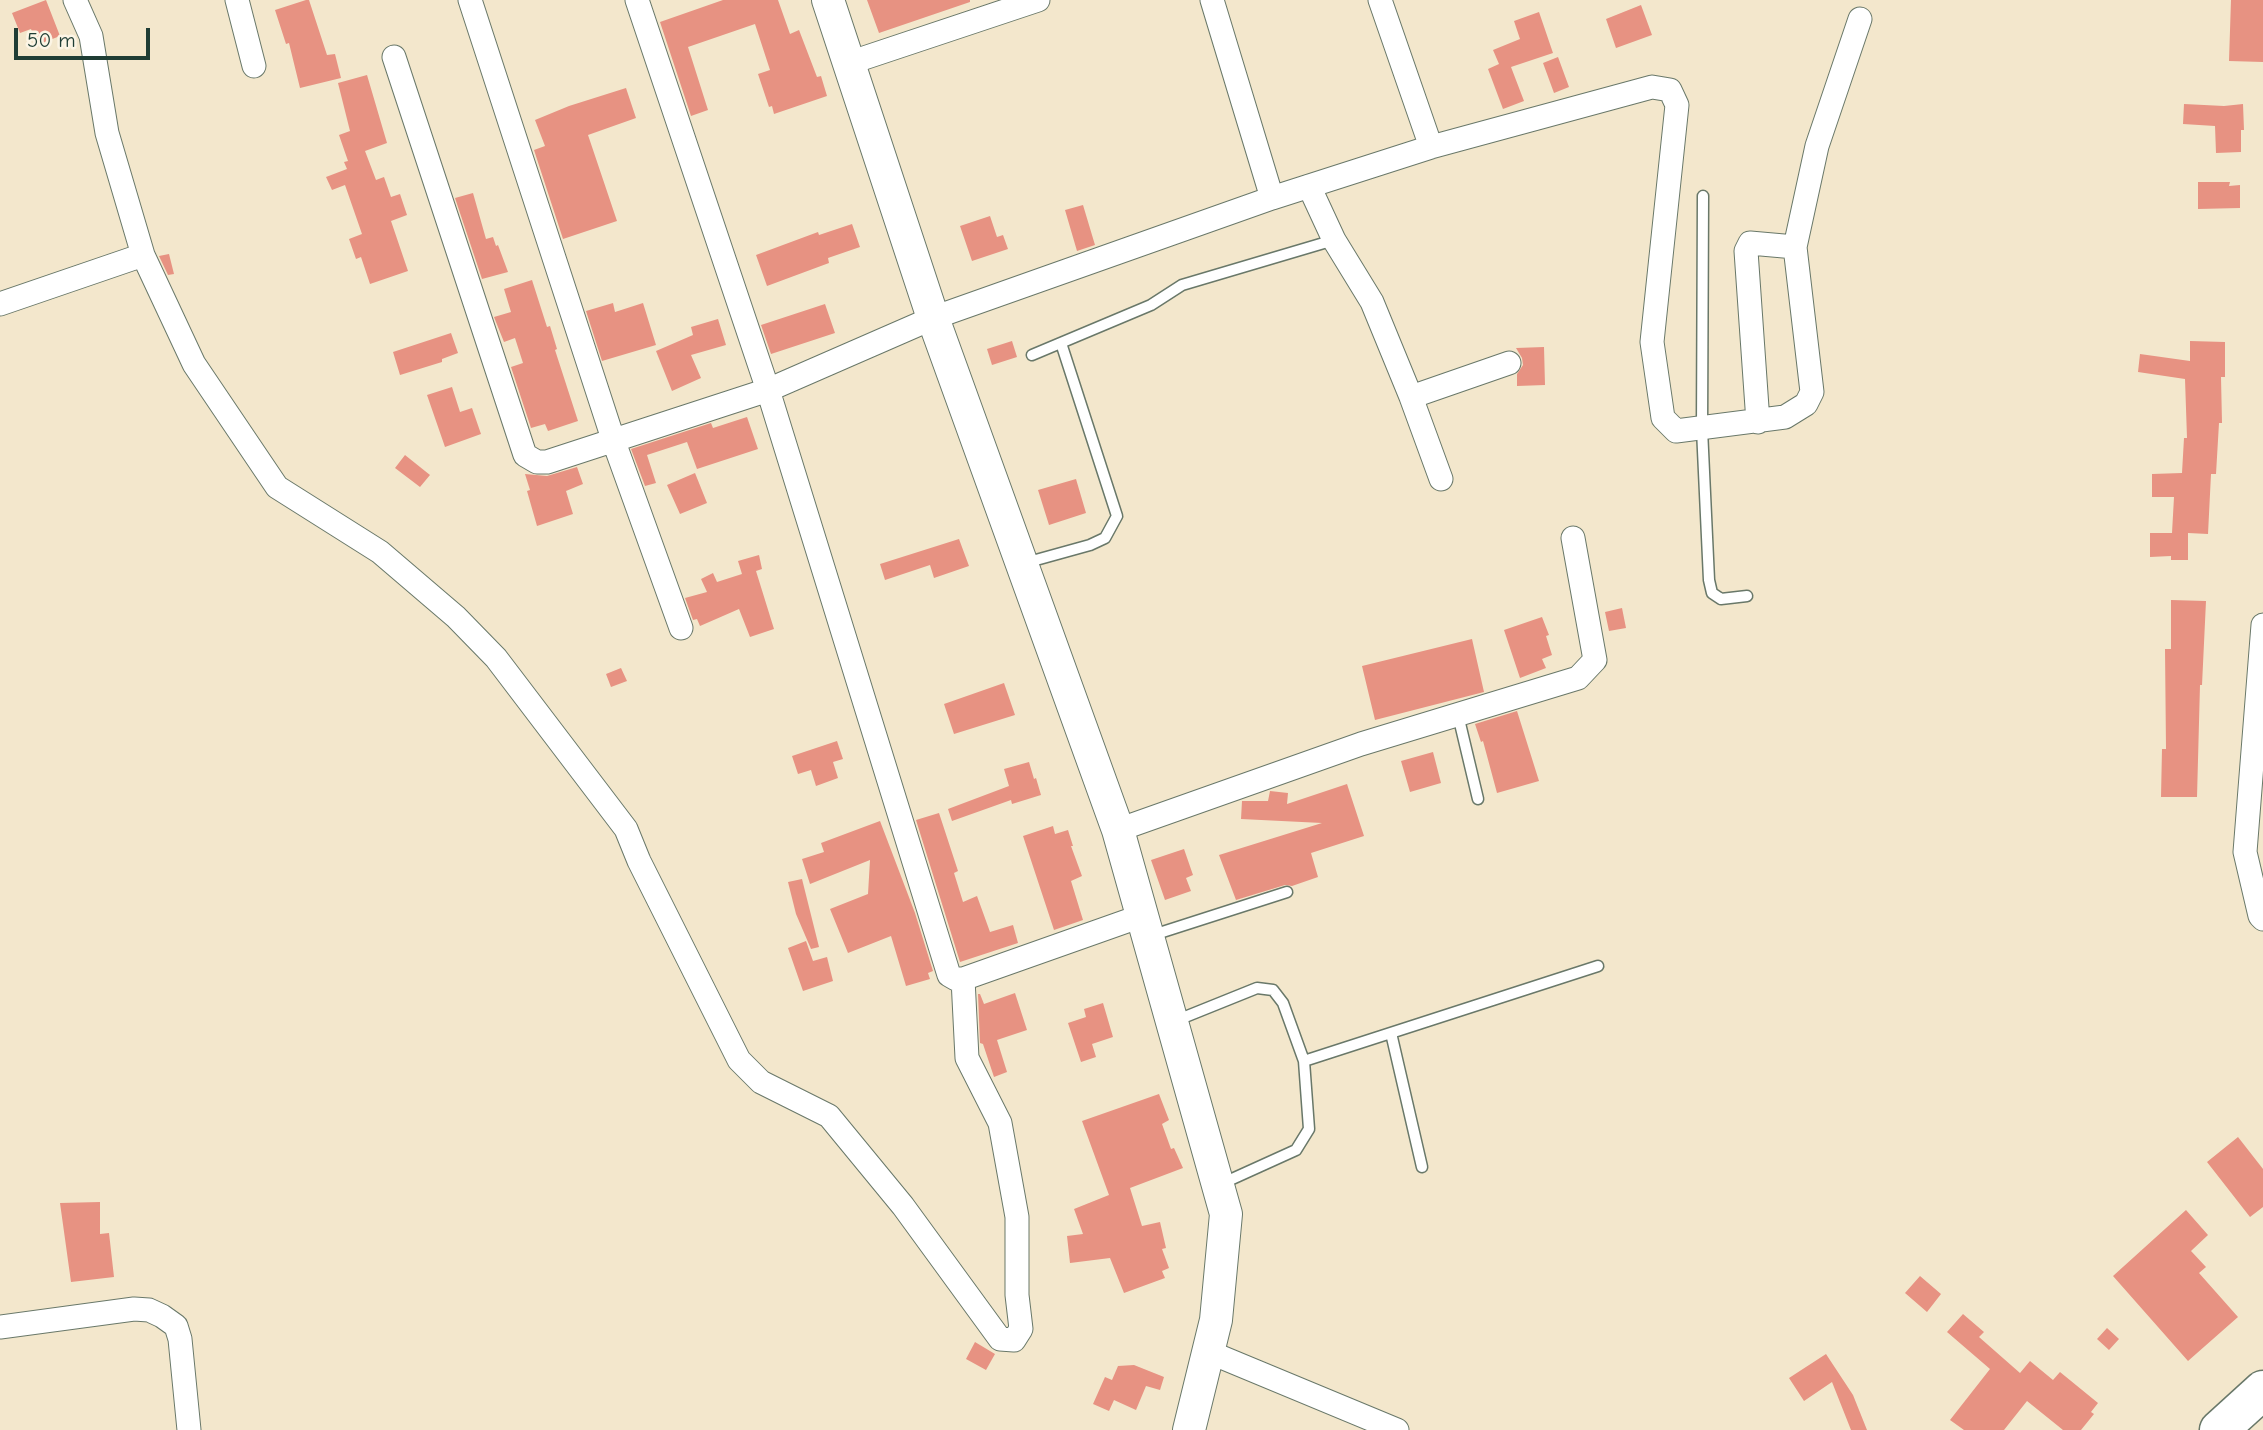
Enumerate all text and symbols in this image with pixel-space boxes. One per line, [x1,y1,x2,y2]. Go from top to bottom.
scale bar [18,14,154,58]
text: 50 m [27,28,76,52]

